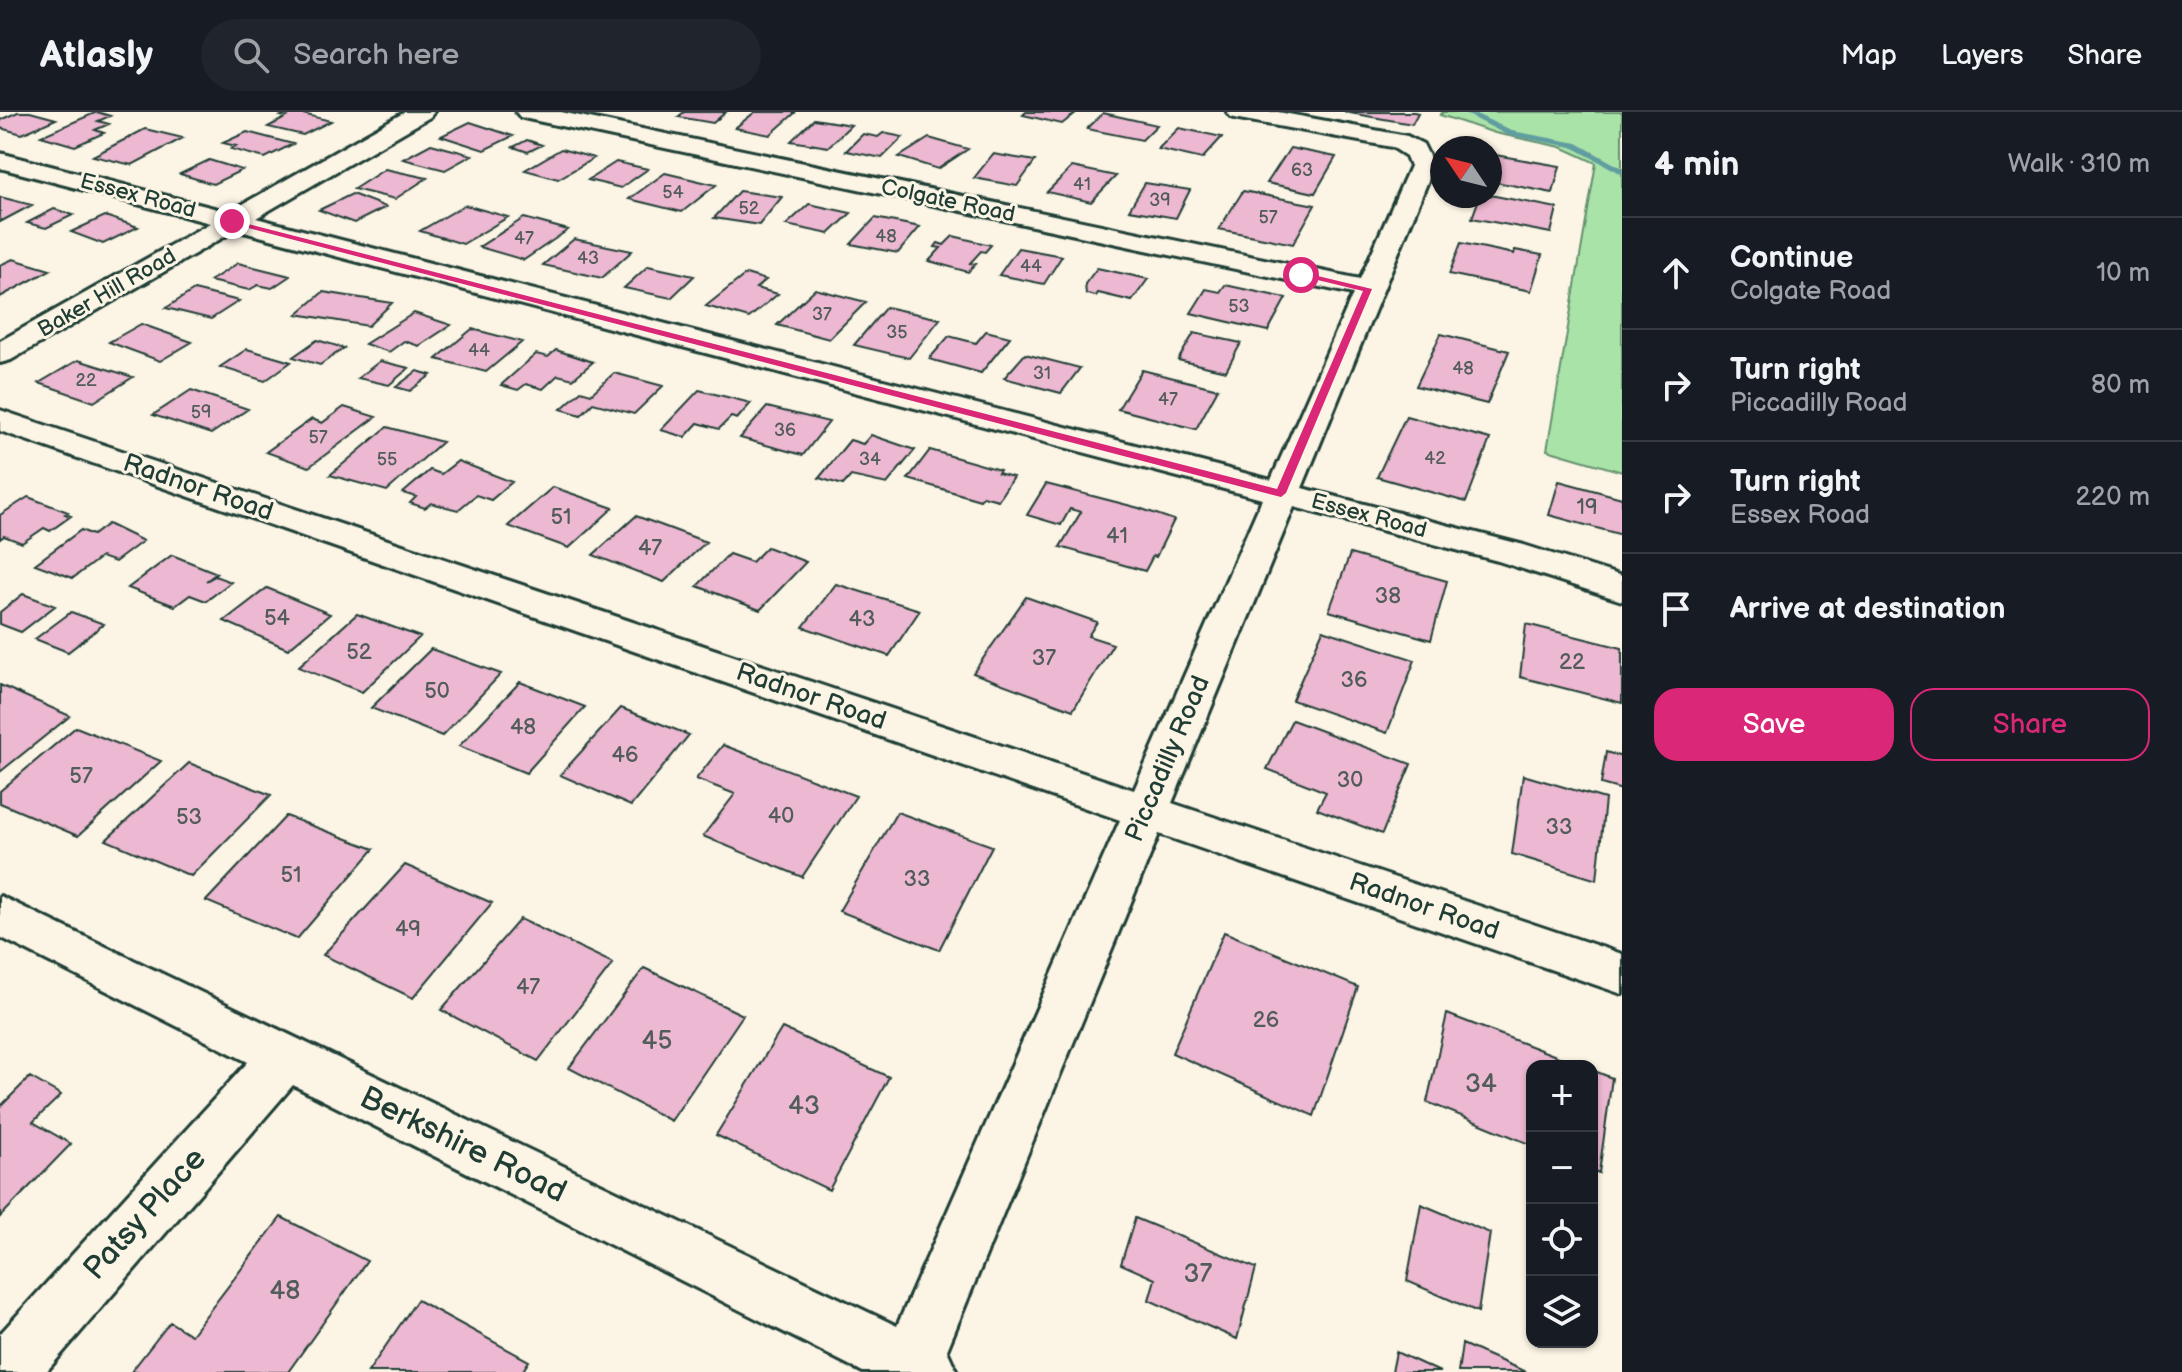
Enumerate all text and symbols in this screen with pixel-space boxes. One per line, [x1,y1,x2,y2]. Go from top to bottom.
search box [201,19,761,91]
text: Atlasly [40,33,153,78]
icon: search [229,33,273,77]
text: Search here [293,37,459,73]
text: Map [1841,39,1897,72]
text: Layers [1941,39,2024,72]
text: Share [2068,39,2142,72]
north arrow [1430,136,1502,208]
text: 4 min [1654,144,1740,185]
text: Walk · 310 m [2008,149,2150,180]
house number: 63 [1291,160,1313,181]
street label: Essex Road [77,168,199,224]
street label: Colgate Road [879,174,1017,228]
house number: 41 [1073,174,1091,195]
house number: 54 [662,182,684,203]
house number: 39 [1149,190,1171,211]
house number: 52 [739,198,760,219]
route end [214,203,250,239]
house number: 57 [1258,207,1278,228]
house number: 48 [875,226,897,247]
house number: 47 [514,228,534,249]
text: Continue [1730,240,1853,276]
street label: Baker Hill Road [33,243,181,343]
house number: 43 [577,248,599,269]
icon: ahead [1654,251,1698,295]
house number: 44 [1020,256,1042,277]
route start [1283,257,1319,293]
text: 10 m [2096,258,2150,289]
text: Colgate Road [1730,276,1891,307]
house number: 53 [1228,296,1250,317]
house number: 37 [812,304,832,325]
house number: 35 [886,322,908,343]
house number: 44 [468,340,490,361]
text: Turn right [1730,352,1861,388]
house number: 48 [1452,358,1474,379]
house number: 31 [1033,363,1051,384]
icon: right [1654,363,1698,407]
house number: 22 [75,370,97,391]
text: 80 m [2091,370,2150,401]
text: Piccadilly Road [1730,388,1907,419]
house number: 47 [1158,389,1178,410]
house number: 59 [191,402,211,423]
house number: 36 [774,420,796,441]
house number: 57 [308,427,328,448]
street label: Radnor Road [119,448,277,528]
house number: 42 [1424,448,1446,469]
house number: 55 [377,449,397,470]
house number: 34 [859,449,881,470]
text: Turn right [1730,464,1861,500]
icon: right [1654,475,1698,519]
text: 220 m [2076,482,2150,513]
street label: Essex Road [1308,488,1430,544]
house number: 19 [1576,494,1598,521]
text: Essex Road [1730,500,1870,531]
house number: 51 [550,504,572,531]
house number: 41 [1106,523,1128,550]
house number: 47 [638,535,662,562]
house number: 38 [1375,583,1401,610]
icon: arrive [1654,587,1698,631]
text: Arrive at destination [1730,591,2006,627]
house number: 54 [264,605,291,632]
house number: 43 [849,606,875,633]
house number: 52 [346,639,372,666]
house number: 37 [1032,645,1056,672]
house number: 22 [1559,649,1585,676]
street label: Radnor Road [732,657,890,737]
house number: 36 [1341,667,1367,694]
street label: Piccadilly Road [1119,671,1217,847]
house number: 50 [424,678,450,705]
button: Save [1654,688,1894,761]
button: Share [1910,688,2150,761]
house number: 48 [510,714,536,741]
house number: 46 [612,742,638,769]
house number: 57 [69,763,93,790]
house number: 30 [1337,767,1363,794]
house number: 40 [768,803,794,830]
house number: 53 [176,804,202,831]
house number: 33 [1545,814,1573,841]
house number: 51 [280,862,302,889]
house number: 33 [903,866,931,893]
street label: Radnor Road [1345,867,1503,947]
house number: 49 [395,916,421,943]
house number: 47 [516,974,540,1001]
house number: 26 [1253,1007,1279,1034]
house number: 45 [642,1026,672,1057]
map controls [1526,1060,1598,1348]
button: + [1526,1060,1598,1132]
house number: 34 [1465,1069,1497,1100]
street label: Berkshire Road [353,1078,573,1212]
house number: 43 [788,1091,820,1122]
button: − [1526,1132,1598,1204]
street label: Patsy Place [75,1140,215,1288]
button: locate [1526,1204,1598,1276]
house number: 37 [1184,1259,1213,1290]
house number: 48 [269,1276,301,1307]
button: layers [1526,1276,1598,1348]

